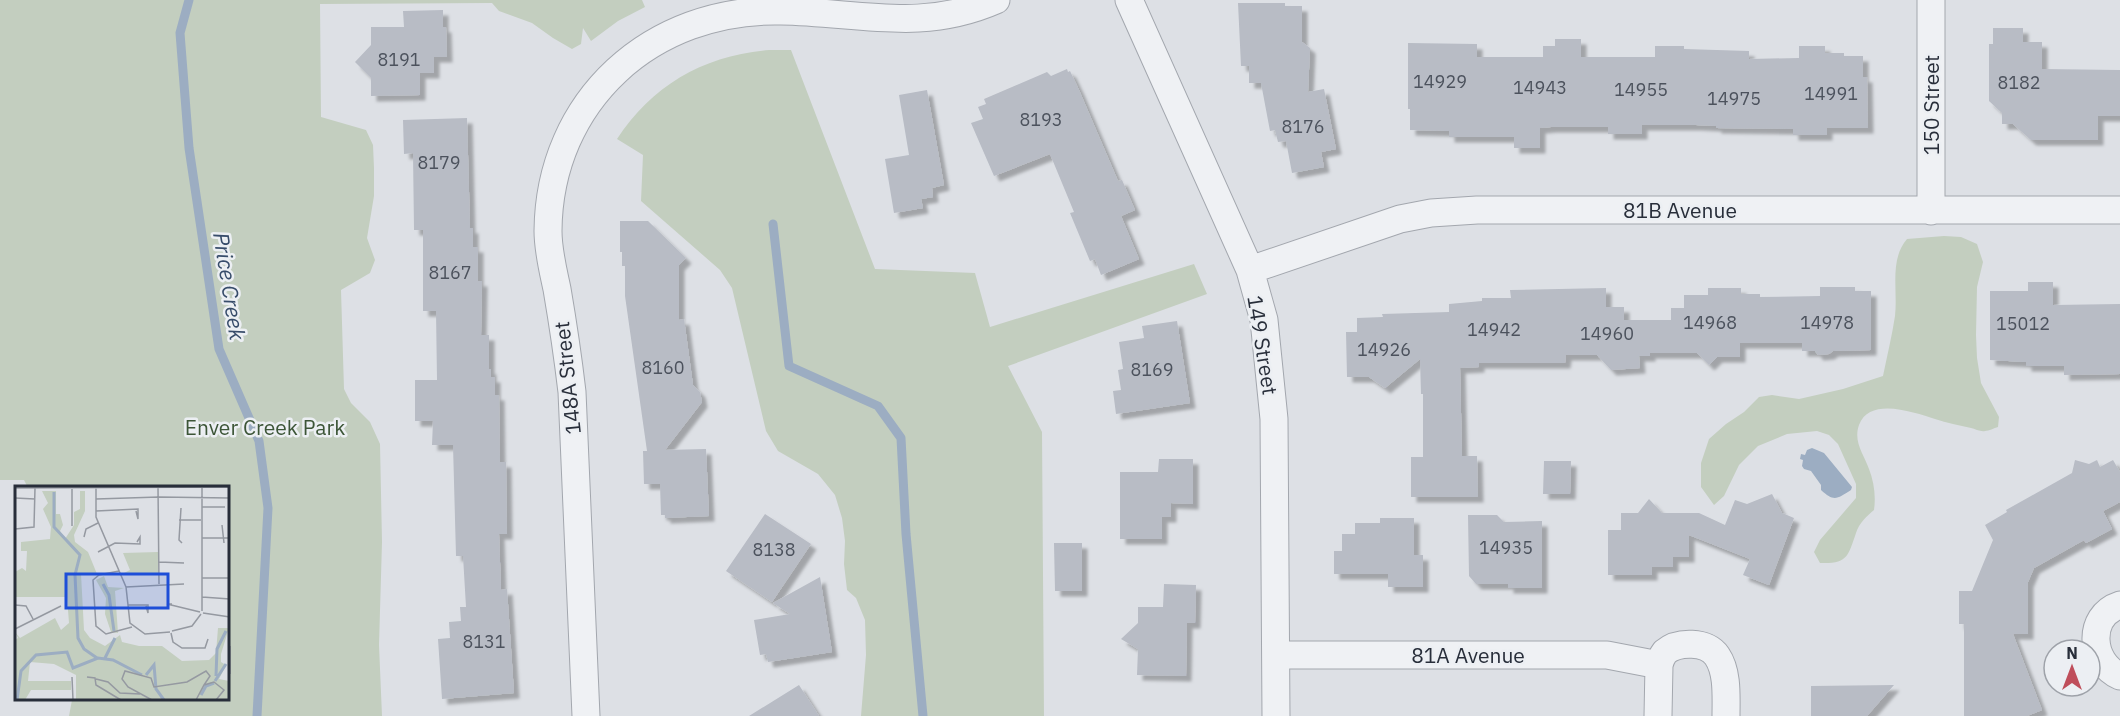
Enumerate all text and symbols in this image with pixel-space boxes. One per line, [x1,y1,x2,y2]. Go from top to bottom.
house number: 8191 [377,48,421,71]
street label: 150 Street [1917,55,1945,155]
house number: 14929 [1413,70,1467,93]
house number: 8182 [1997,71,2041,94]
house number: 14943 [1513,76,1567,99]
house number: 14955 [1614,78,1668,101]
house number: 14991 [1804,82,1858,105]
house number: 14975 [1707,87,1761,110]
house number: 8193 [1019,108,1063,131]
house number: 8176 [1281,115,1325,138]
house number: 8179 [417,151,461,174]
street label: 81B Avenue [1623,196,1737,224]
water label: Price Creek [207,230,253,342]
house number: 8167 [428,261,472,284]
street label: 149 Street [1241,293,1285,397]
house number: 14968 [1683,311,1737,334]
house number: 14978 [1800,311,1854,334]
house number: 15012 [1996,312,2050,335]
house number: 14942 [1467,318,1521,341]
street label: 148A Street [547,320,587,436]
house number: 14960 [1580,322,1634,345]
house number: 14926 [1357,338,1411,361]
house number: 8160 [641,356,685,379]
house number: 8169 [1130,358,1174,381]
park label: Enver Creek Park [185,413,345,441]
inset map [15,486,230,701]
house number: 14935 [1479,536,1533,559]
house number: 8138 [752,538,796,561]
house number: 8131 [462,630,506,653]
north arrow [2042,638,2102,698]
street label: 81A Avenue [1411,641,1525,669]
text: N [2066,643,2078,663]

